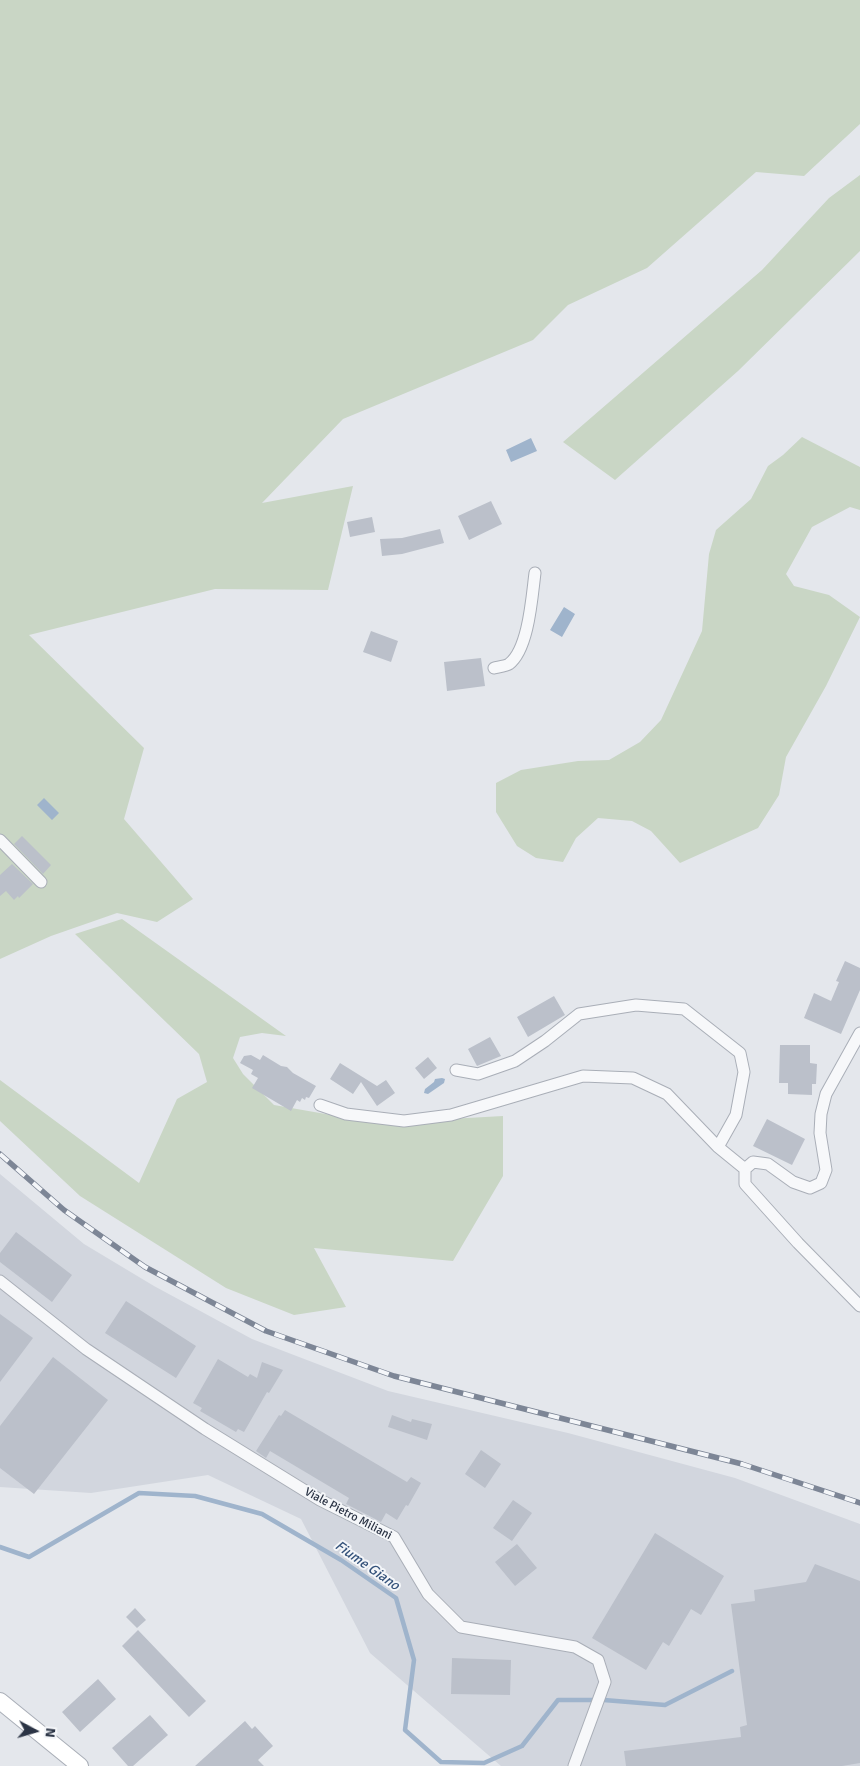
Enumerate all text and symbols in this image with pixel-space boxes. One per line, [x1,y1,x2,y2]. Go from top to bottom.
street label: Viale Pietro Miliani [302,1485,394,1543]
water label: Fiume Giano [332,1538,402,1594]
north arrow [10,1706,60,1756]
text: N [41,1727,59,1738]

